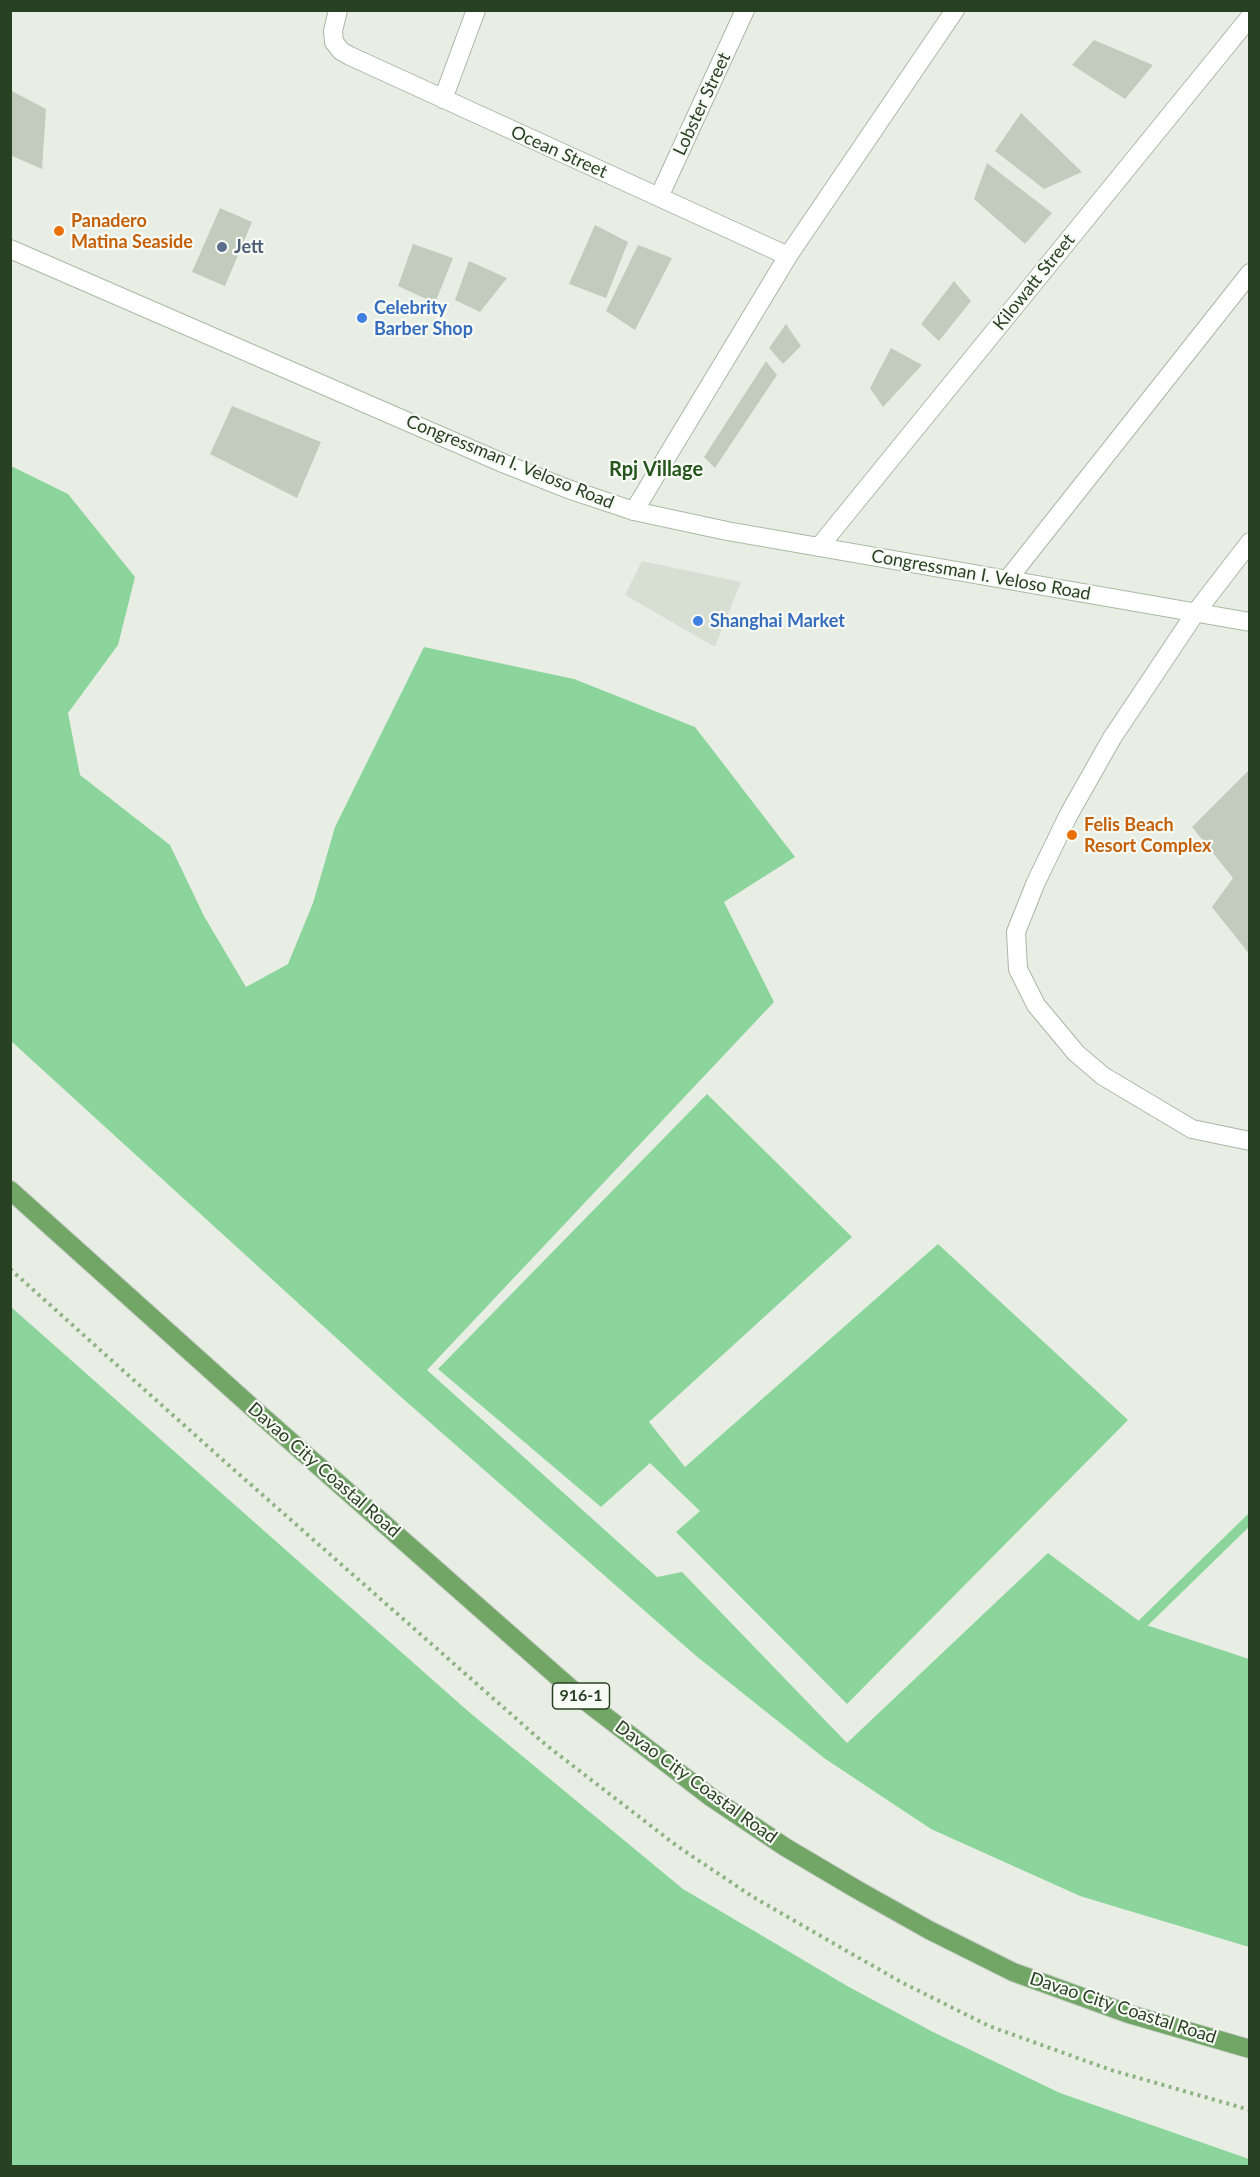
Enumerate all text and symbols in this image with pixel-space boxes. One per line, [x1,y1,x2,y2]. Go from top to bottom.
street label: Lobster Street [669,49,735,159]
street label: Ocean Street [507,121,611,183]
place label: Panadero Matina Seaside [71,210,193,252]
marker: Panadero Matina Seaside [52,224,66,238]
street label: Kilowatt Street [989,229,1079,335]
place label: Jett [234,236,264,258]
marker: Jett [215,240,229,254]
place label: Celebrity Barber Shop [374,297,473,340]
marker: Celebrity Barber Shop [355,311,369,325]
street label: Congressman I. Veloso Road [403,410,617,514]
district label: Rpj Village [609,458,703,482]
street label: Congressman I. Veloso Road [870,545,1092,605]
place label: Shanghai Market [710,610,845,632]
marker: Shanghai Market [691,614,705,628]
place label: Felis Beach Resort Complex [1084,814,1211,856]
marker: Felis Beach Resort Complex [1065,828,1079,842]
street label: Davao City Coastal Road [243,1398,405,1542]
road number: 916-1 [552,1683,610,1709]
street label: Davao City Coastal Road [611,1716,781,1848]
street label: Davao City Coastal Road [1027,1968,1219,2048]

